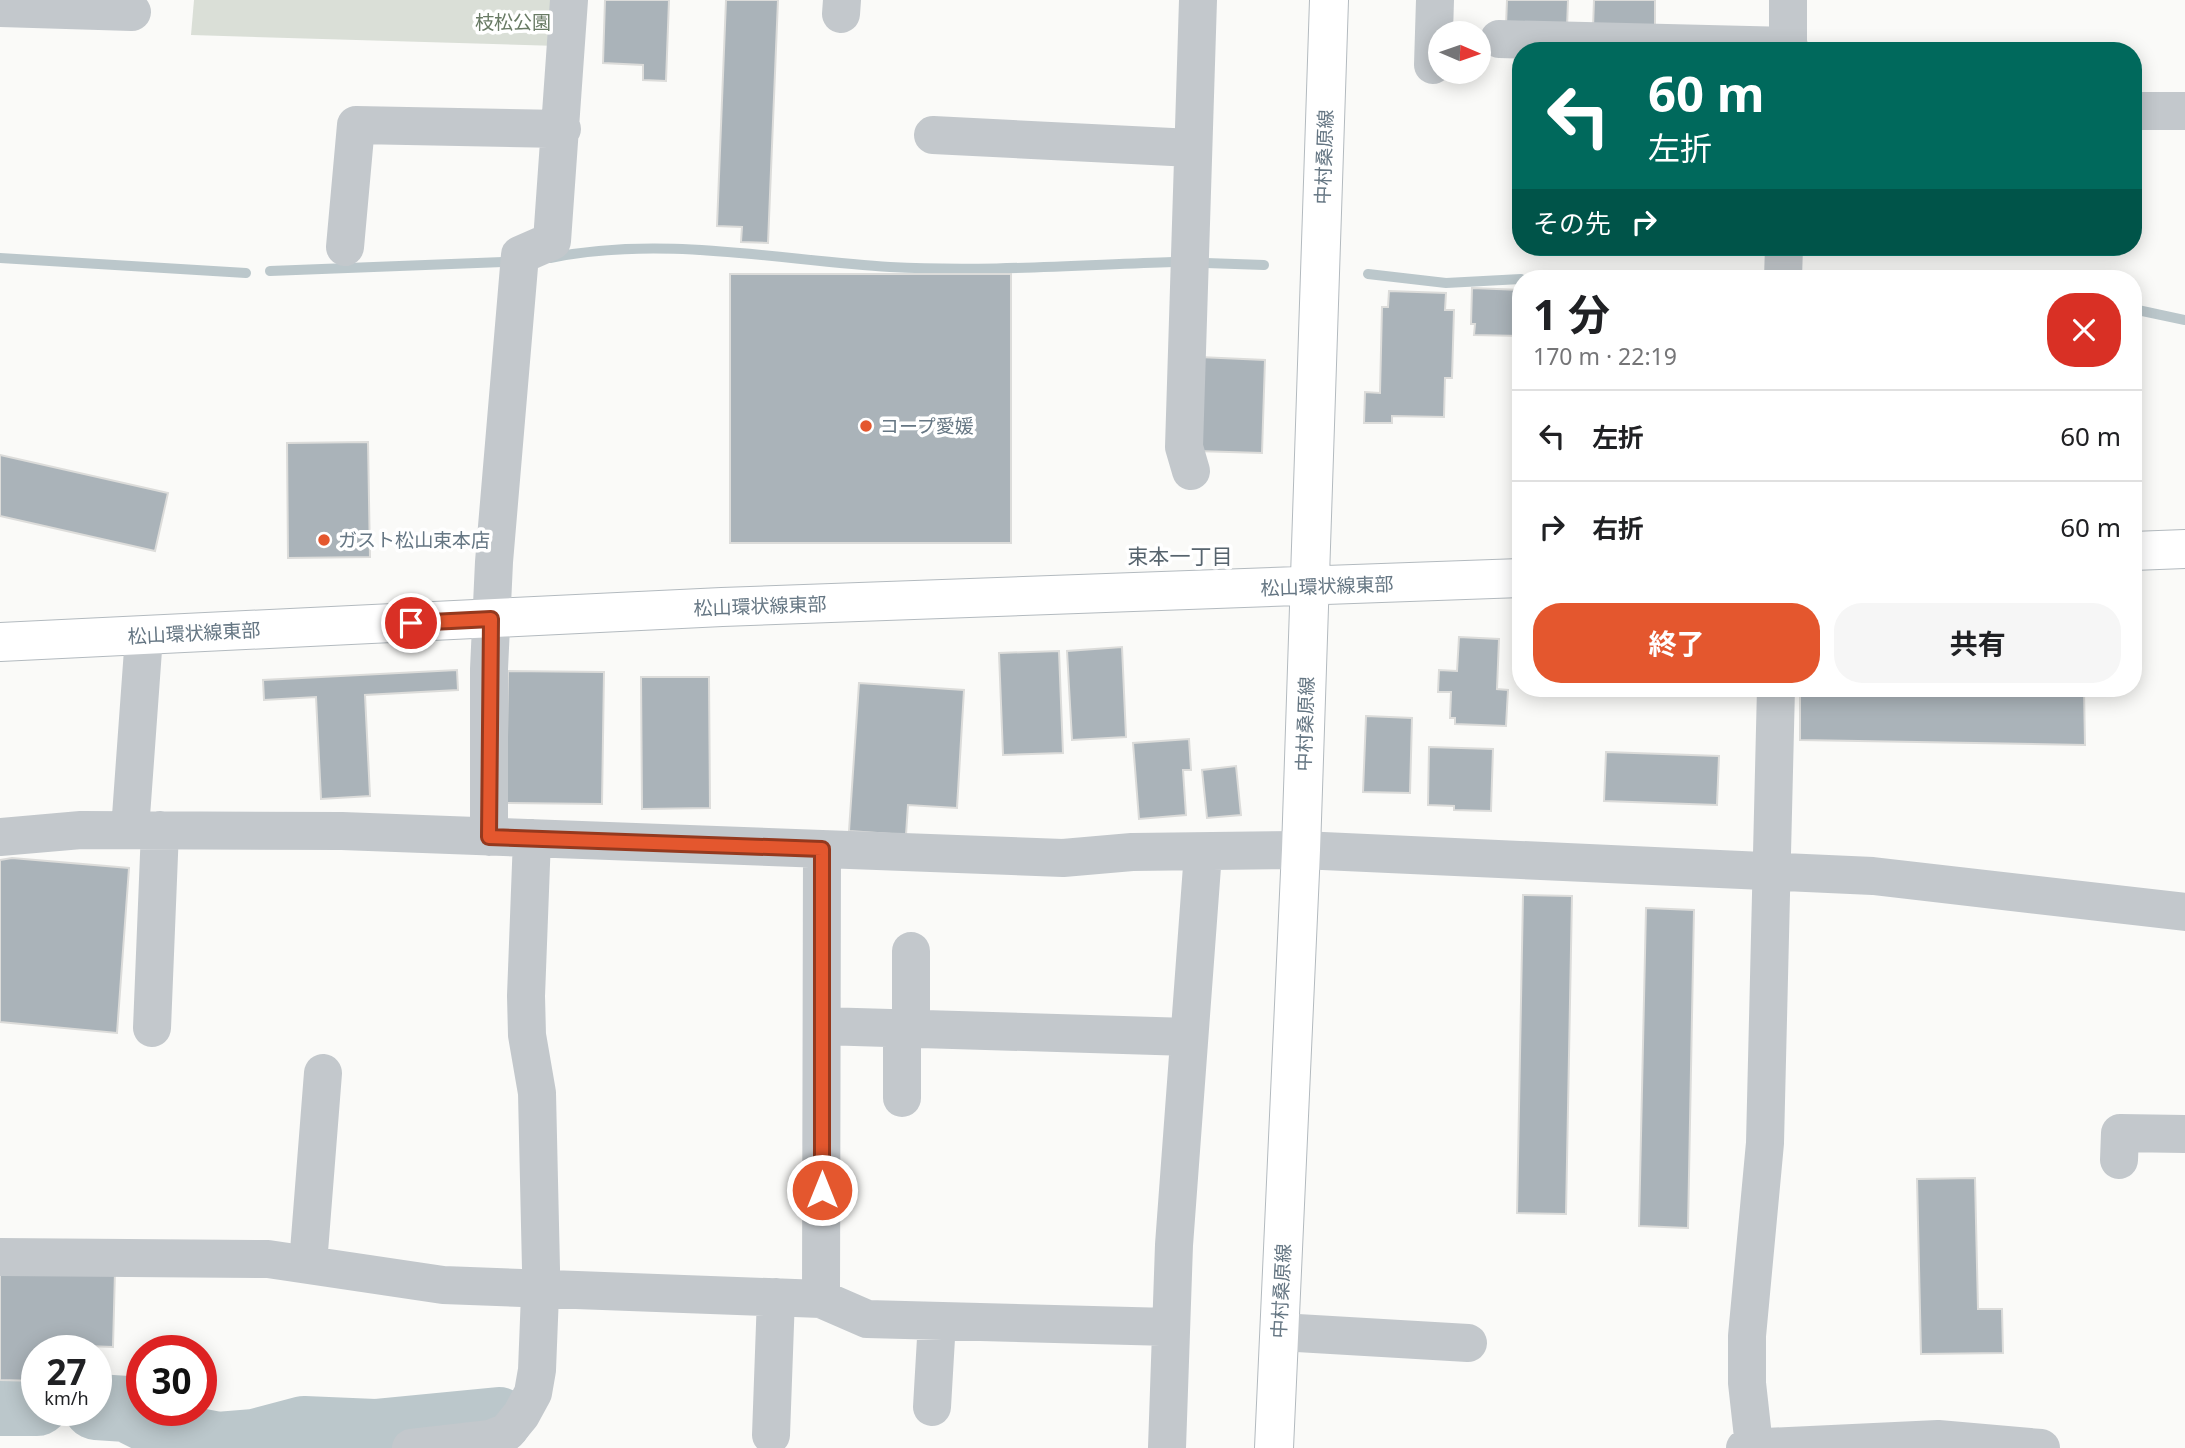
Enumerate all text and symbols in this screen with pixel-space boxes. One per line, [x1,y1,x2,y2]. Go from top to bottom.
park label: 枝松公園 [475,9,551,35]
north arrow [1428,21,1491,84]
map controls [1428,21,1491,84]
text: 60 m [1648,60,1765,126]
icon: left [1533,70,1624,161]
street label: 中村桑原線 [1309,109,1339,205]
text: 左折 [1648,126,1712,169]
icon: right [1625,203,1663,241]
text: その先 [1533,205,1611,241]
text: 1 分 [1533,285,1610,342]
button: close [2047,293,2121,367]
text: 170 m · 22:19 [1533,340,1677,372]
place label: コープ愛媛 [880,413,974,439]
icon: left [1533,417,1571,455]
marker: コープ愛媛 [858,418,874,434]
text: 60 m [2060,418,2121,454]
text: 左折 [1592,419,1644,455]
icon: right [1533,508,1571,546]
text: 60 m [2060,509,2121,545]
text: 右折 [1592,510,1644,546]
place label: ガスト松山束本店 [338,527,490,553]
marker: ガスト松山束本店 [316,532,332,548]
district label: 束本一丁目 [1128,542,1233,570]
street label: 松山環状線東部 [1260,571,1394,601]
street label: 松山環状線東部 [693,591,827,621]
pin [381,593,441,653]
button: 終了 [1533,603,1820,683]
button: 共有 [1834,603,2121,683]
icon: arrive [392,604,430,642]
street label: 松山環状線東部 [127,617,261,649]
street label: 中村桑原線 [1290,676,1320,772]
position arrow [785,1153,859,1227]
street label: 中村桑原線 [1266,1243,1296,1339]
speed limit sign: 30 [126,1335,217,1426]
text: 27 [46,1348,87,1395]
text: km/h [44,1386,89,1410]

